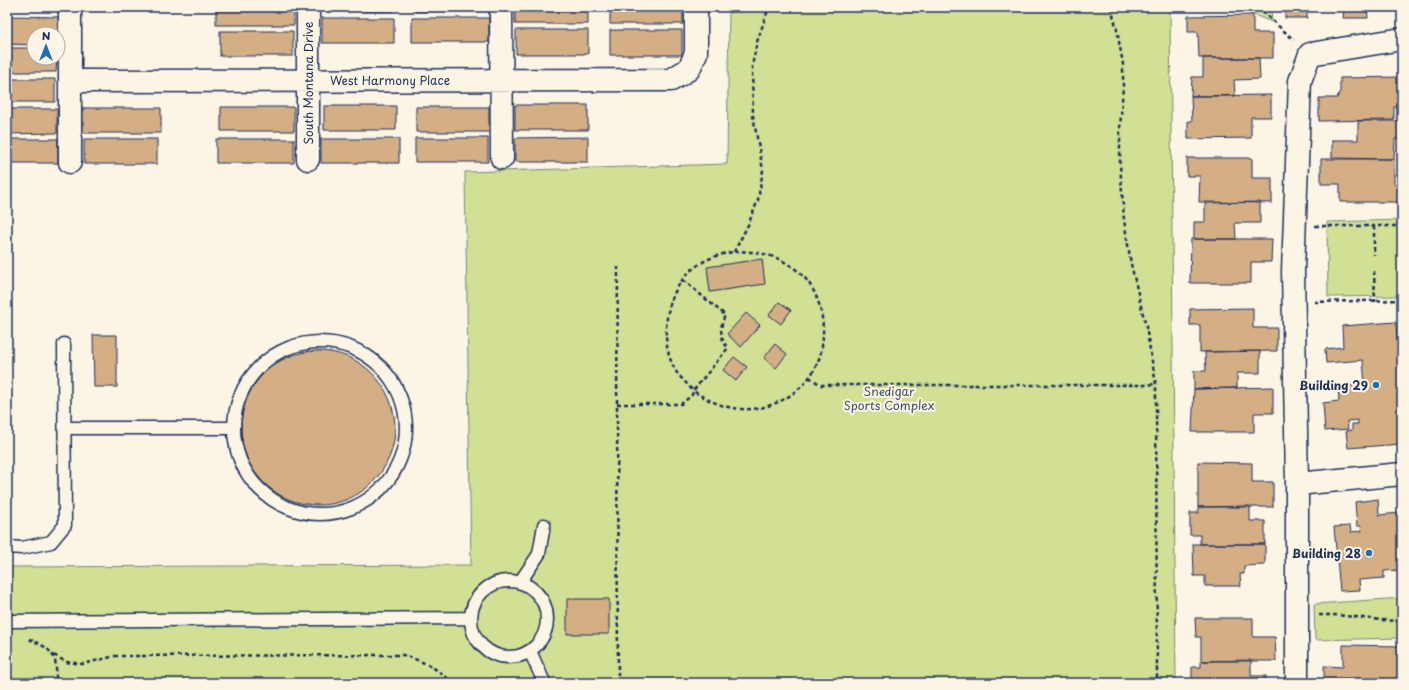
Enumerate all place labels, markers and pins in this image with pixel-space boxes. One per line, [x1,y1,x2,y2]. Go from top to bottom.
place label: Building 29 [1299,376,1368,394]
marker: Building 29 [1371,380,1381,390]
place label: Building 28 [1292,544,1361,562]
marker: Building 28 [1364,548,1374,558]

